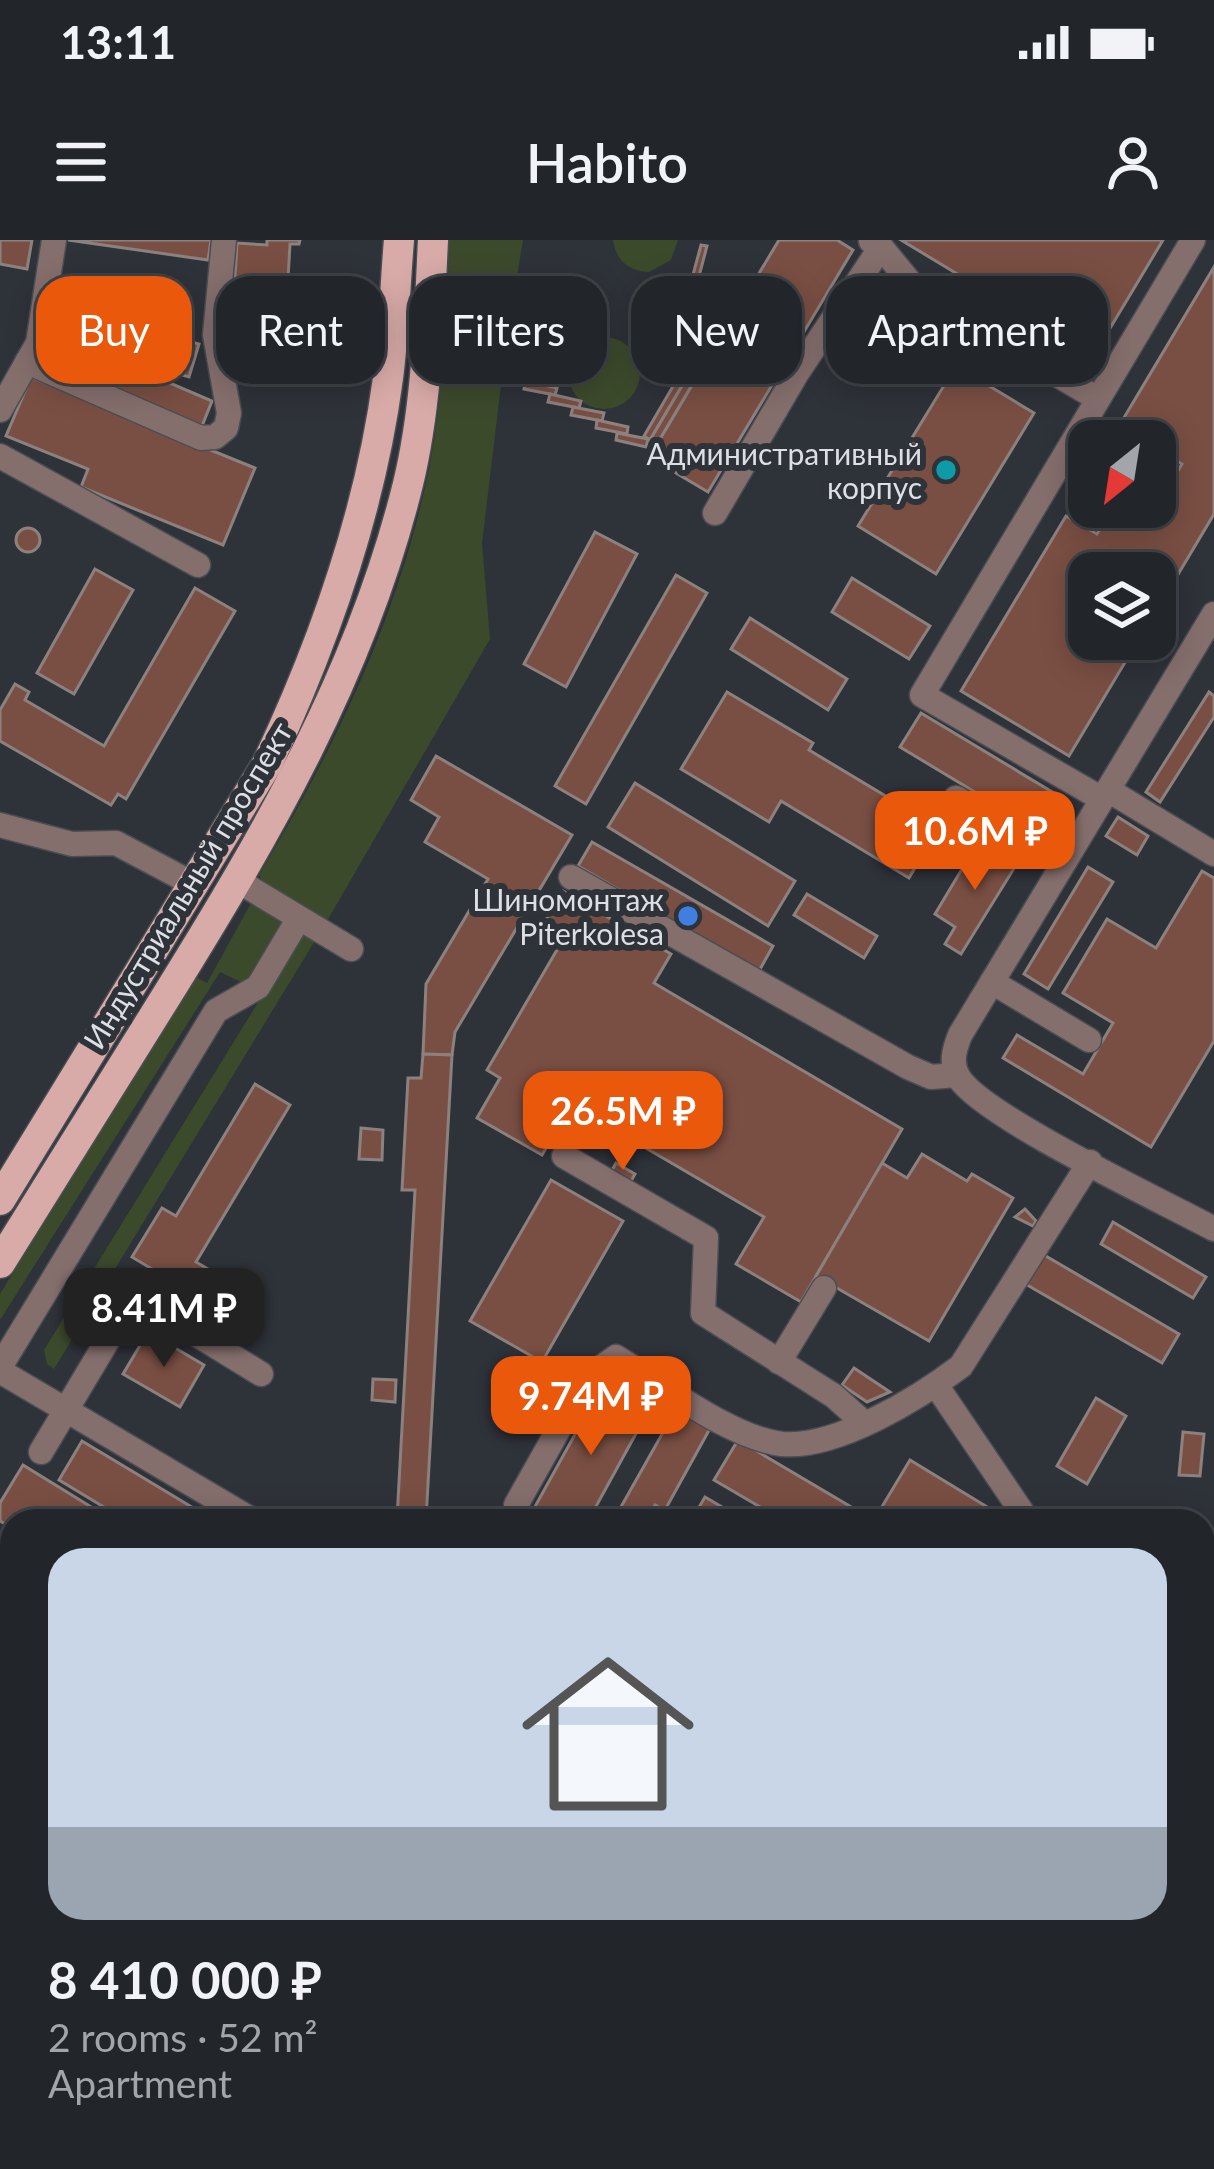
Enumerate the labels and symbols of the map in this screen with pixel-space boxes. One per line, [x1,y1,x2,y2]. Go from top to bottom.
north arrow [1068,420,1176,528]
place label: Административный корпус [646,435,922,505]
marker: Административный корпус [933,457,959,483]
street label: Индустриальный проспект [75,715,299,1055]
pin: 10.6M ₽ [864,791,1086,893]
place label: Шиномонтаж Piterkolesa [472,881,664,951]
marker: Шиномонтаж Piterkolesa [675,903,701,929]
pin: 26.5M ₽ [512,1071,734,1173]
pin: 8.41M ₽ [53,1268,275,1370]
pin: 9.74M ₽ [480,1356,702,1458]

